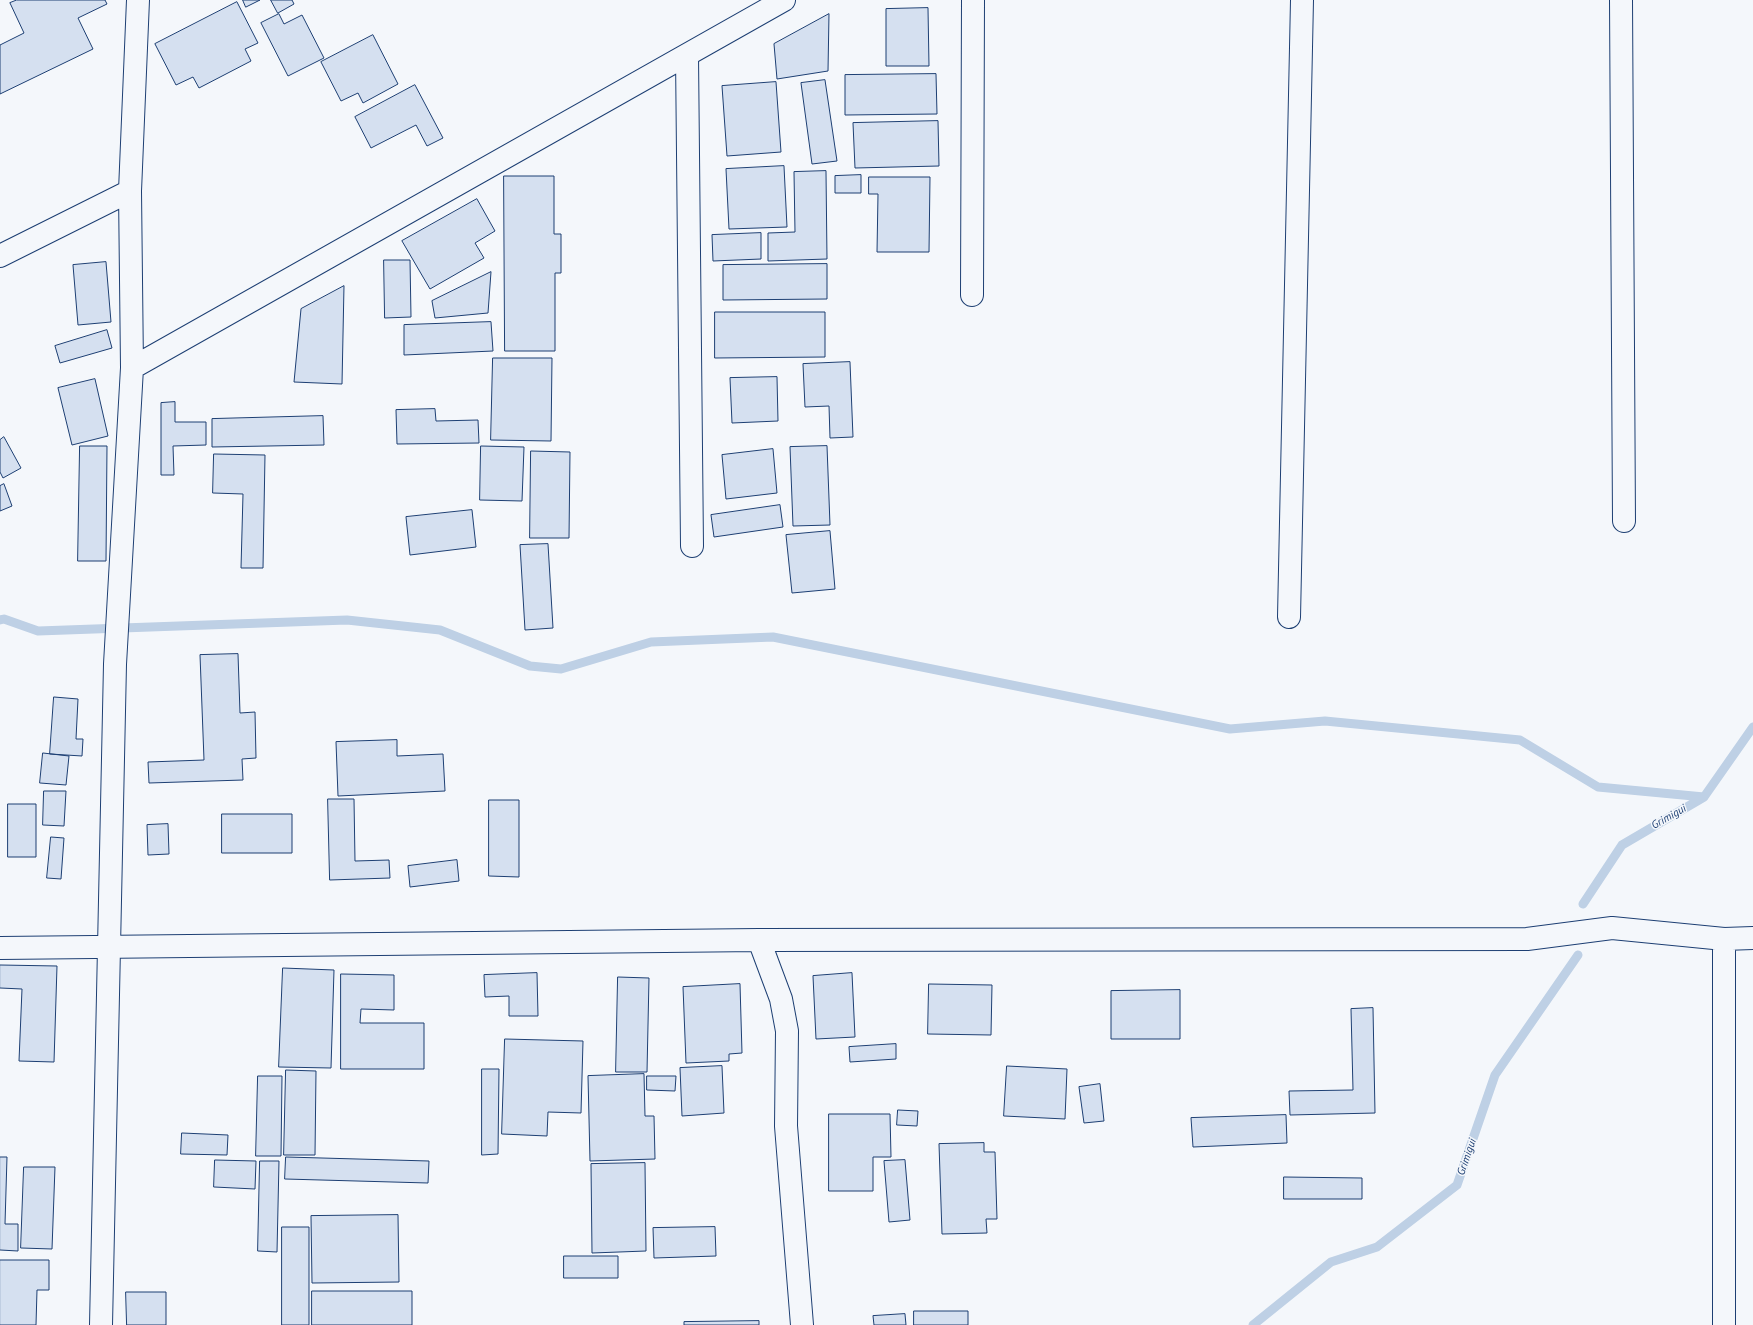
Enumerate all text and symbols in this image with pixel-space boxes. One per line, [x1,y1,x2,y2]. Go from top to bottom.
water label: Grimigui [1649,802,1689,832]
water label: Grimigui [1455,1137,1479,1177]

